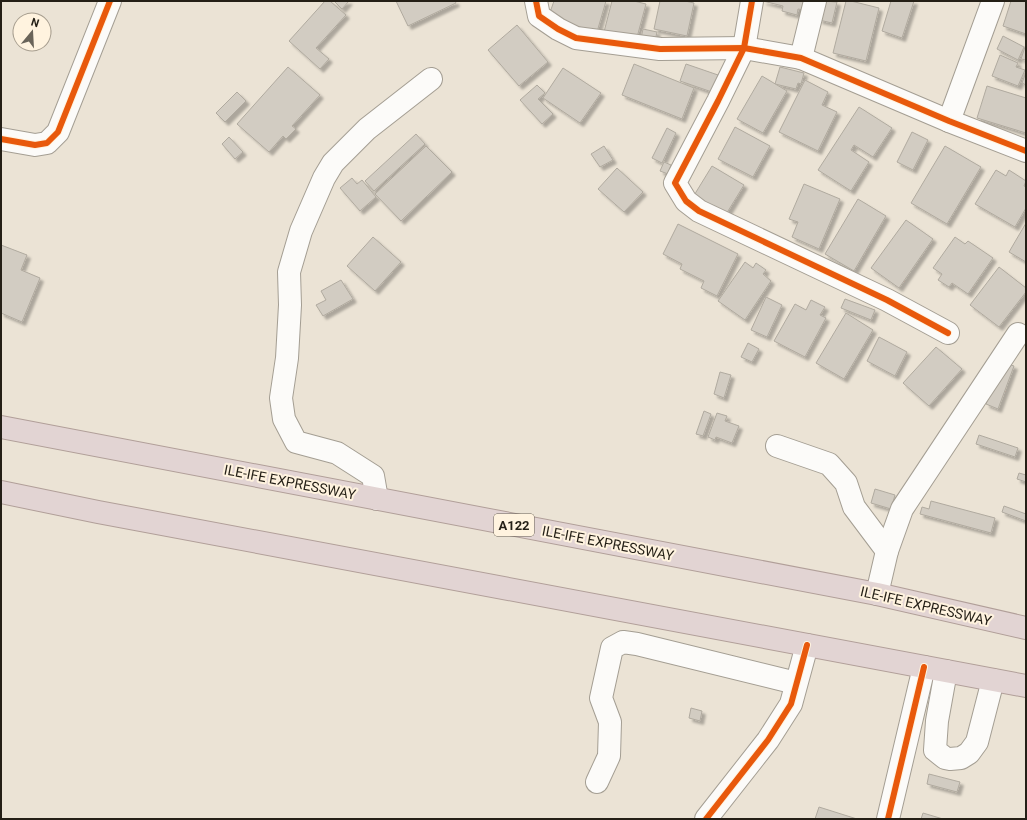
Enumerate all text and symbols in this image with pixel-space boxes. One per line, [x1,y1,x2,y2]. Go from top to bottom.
north arrow [12,12,52,52]
text: N [29,16,41,30]
street label: ILE-IFE EXPRESSWAY [223,461,358,503]
road number: A122 [494,514,534,536]
street label: ILE-IFE EXPRESSWAY [541,522,676,564]
street label: ILE-IFE EXPRESSWAY [859,583,994,629]

